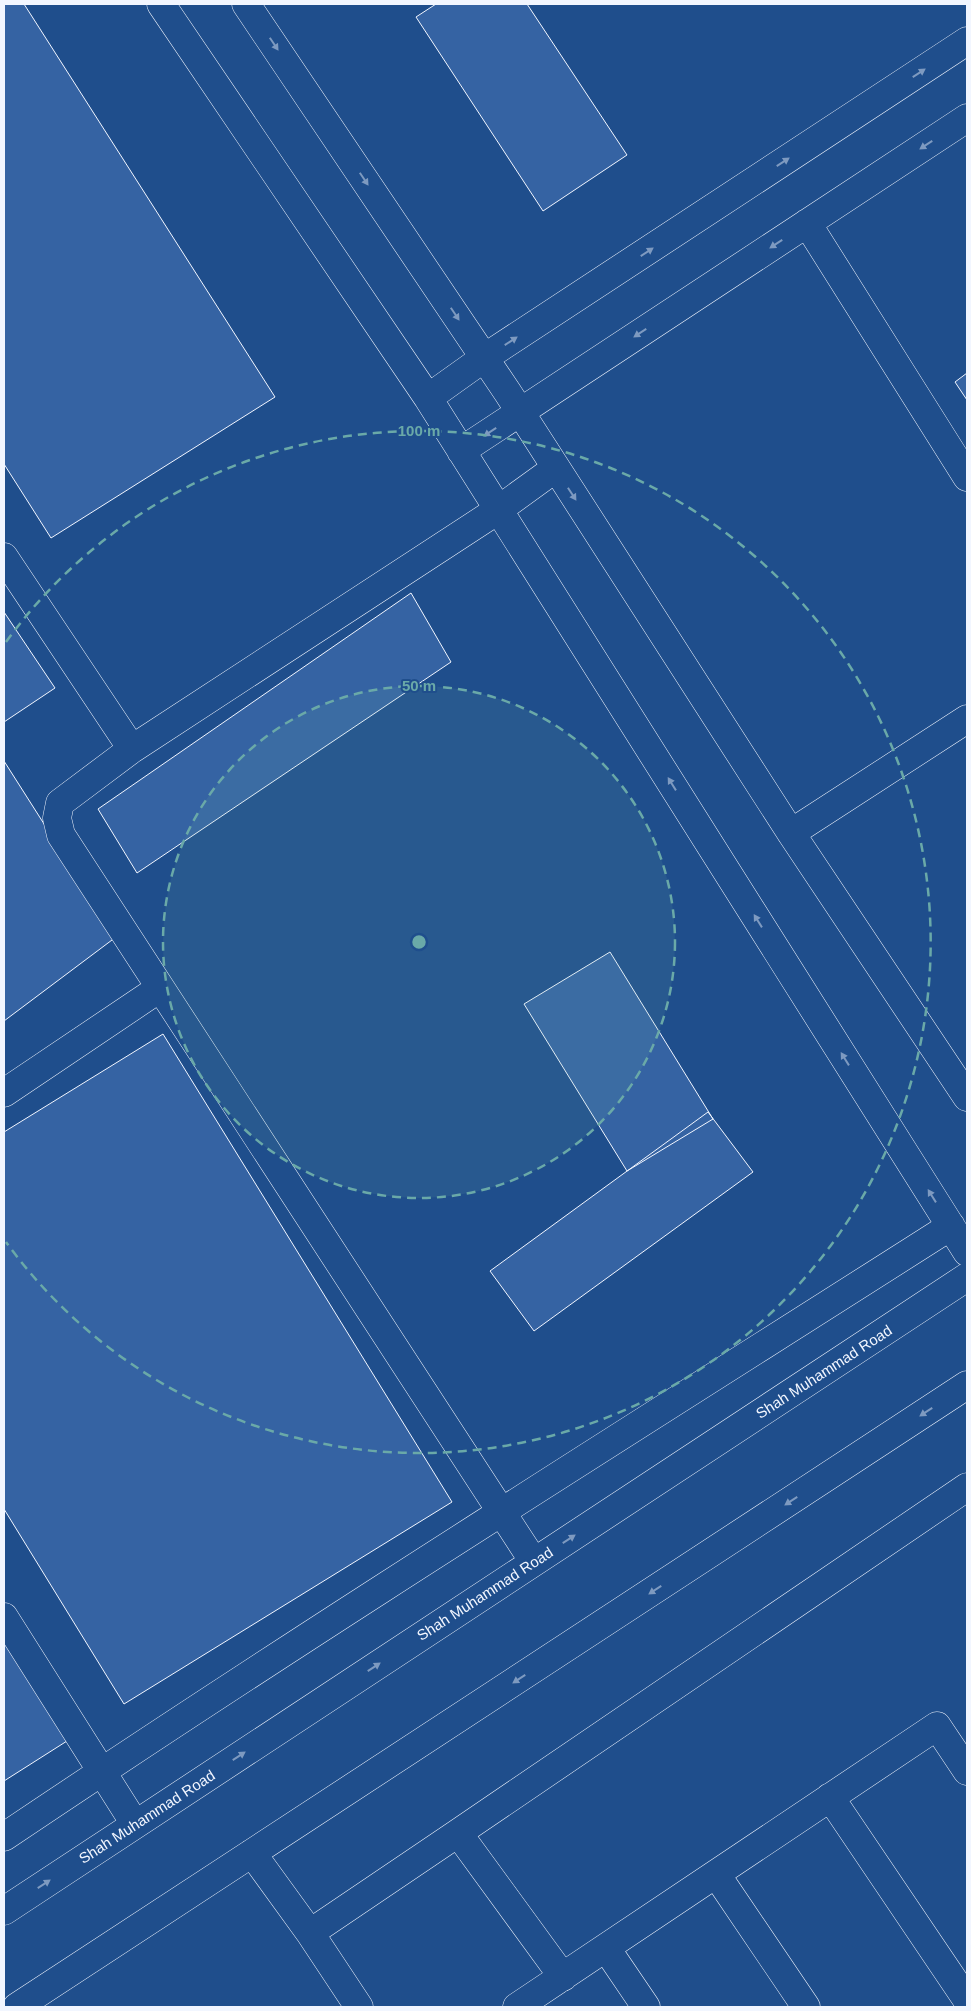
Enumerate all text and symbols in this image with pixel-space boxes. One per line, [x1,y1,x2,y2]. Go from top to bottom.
one-way arrow [269,37,279,51]
one-way arrow [912,68,925,78]
one-way arrow [920,140,933,150]
one-way arrow [776,158,789,167]
one-way arrow [359,172,369,186]
one-way arrow [769,239,783,249]
one-way arrow [640,247,654,256]
one-way arrow [450,307,460,321]
one-way arrow [633,328,647,338]
one-way arrow [504,336,518,346]
text: 100 m [398,422,440,439]
one-way arrow [483,427,497,437]
one-way arrow [568,487,577,501]
text: 50 m [402,677,436,694]
one-way arrow [667,777,676,791]
one-way arrow [754,915,763,928]
centre of rings [410,933,428,951]
one-way arrow [841,1052,850,1065]
one-way arrow [927,1190,937,1203]
street label: Shah Muhammad Road [753,1321,895,1422]
one-way arrow [920,1407,933,1417]
one-way arrow [784,1496,797,1506]
one-way arrow [562,1534,575,1544]
street label: Shah Muhammad Road [414,1543,556,1644]
one-way arrow [648,1585,661,1595]
one-way arrow [368,1662,381,1672]
one-way arrow [512,1674,525,1684]
one-way arrow [232,1751,245,1761]
street label: Shah Muhammad Road [76,1766,218,1867]
one-way arrow [38,1879,51,1889]

